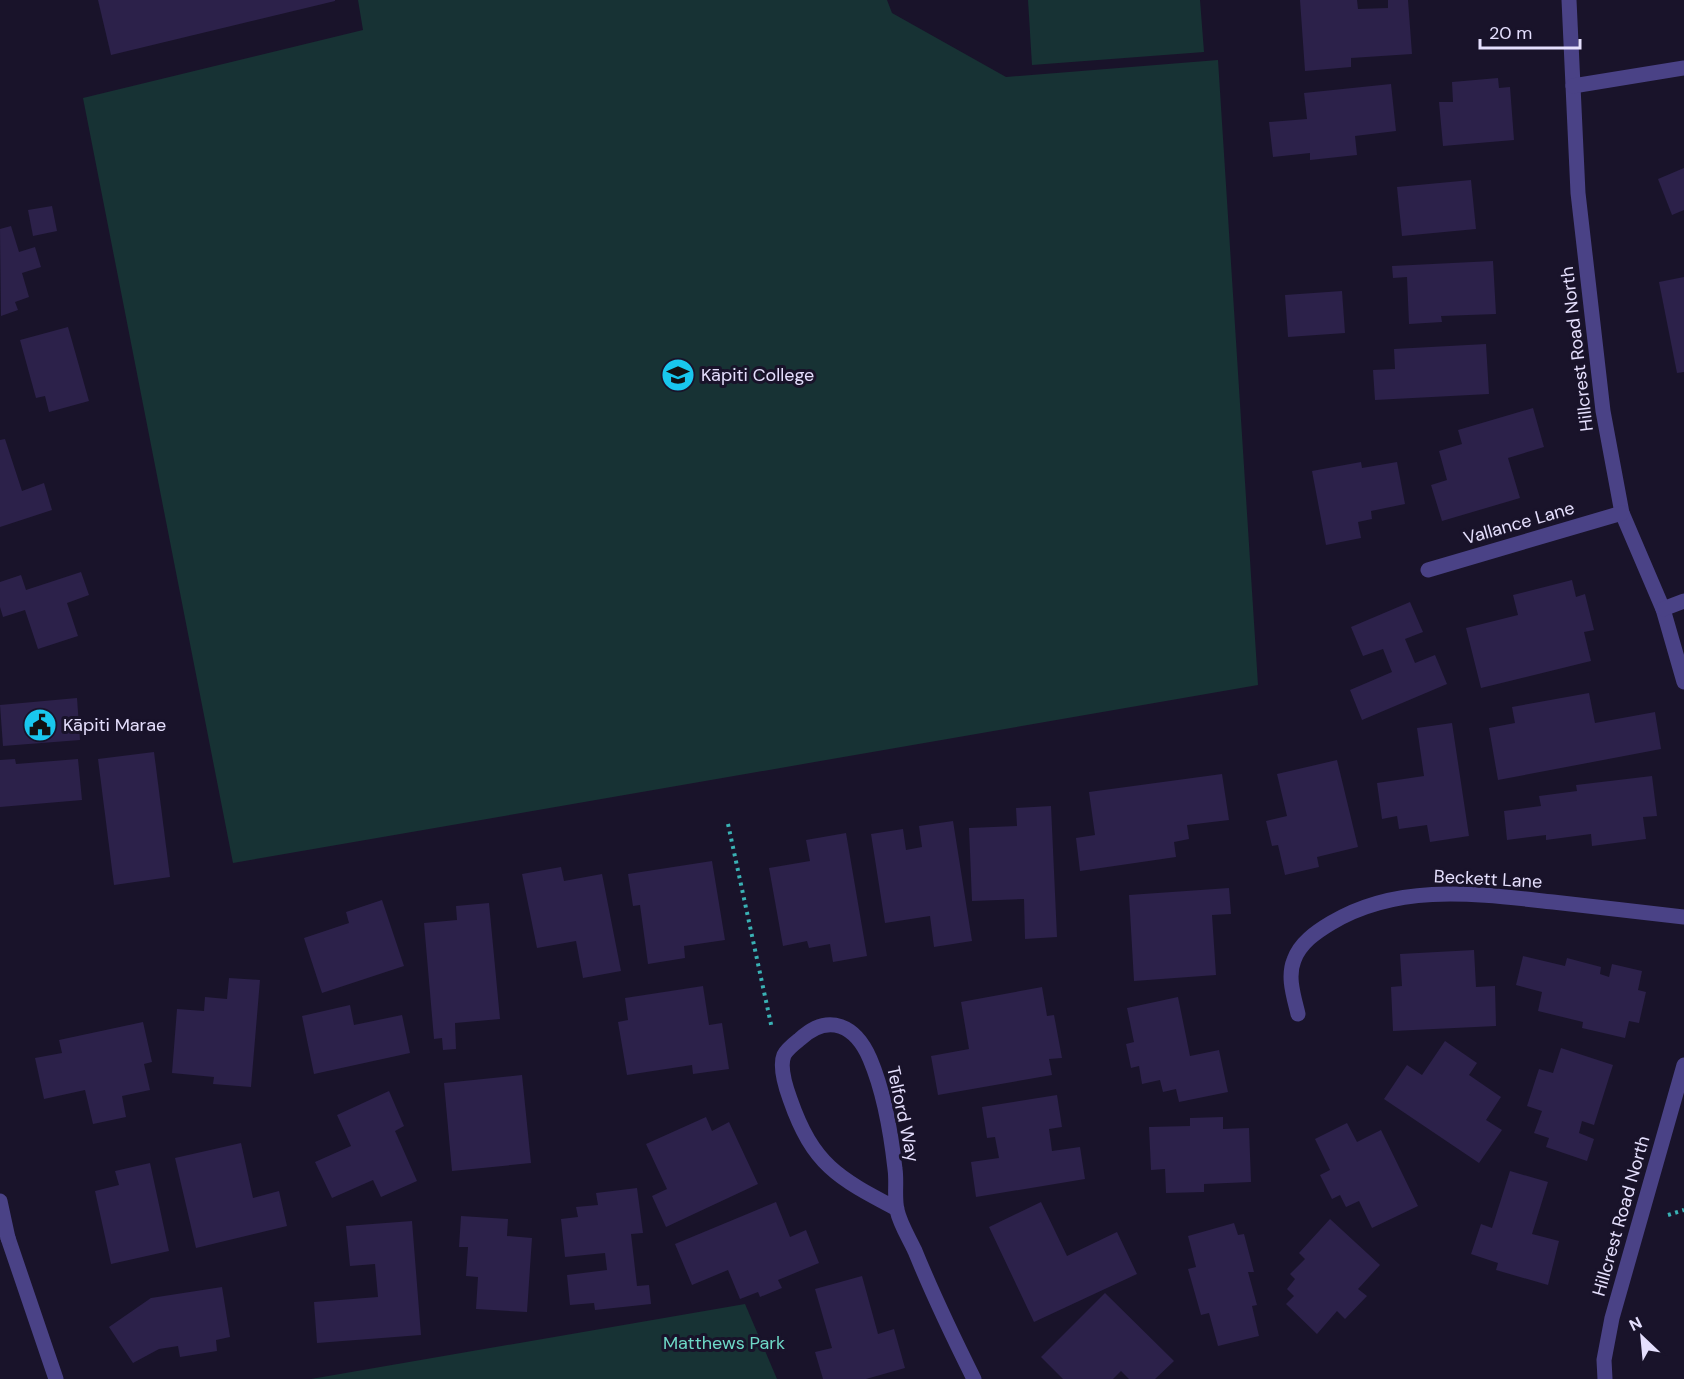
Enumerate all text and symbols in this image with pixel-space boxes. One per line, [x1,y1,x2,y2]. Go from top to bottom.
scale bar [1480,12,1580,50]
text: 20 m [1489,21,1532,45]
street label: Hillcrest Road North [1555,265,1599,433]
school or university icon: Kāpiti College [660,357,696,393]
place label: Kāpiti College [701,363,814,387]
street label: Vallance Lane [1461,496,1577,550]
public building icon: Kāpiti Marae [22,707,58,743]
place label: Kāpiti Marae [63,713,166,737]
street label: Beckett Lane [1433,864,1543,894]
street label: Telford Way [881,1064,925,1164]
street label: Hillcrest Road North [1587,1133,1655,1299]
north arrow [1612,1307,1672,1367]
text: N [1626,1312,1645,1336]
park label: Matthews Park [663,1331,785,1355]

